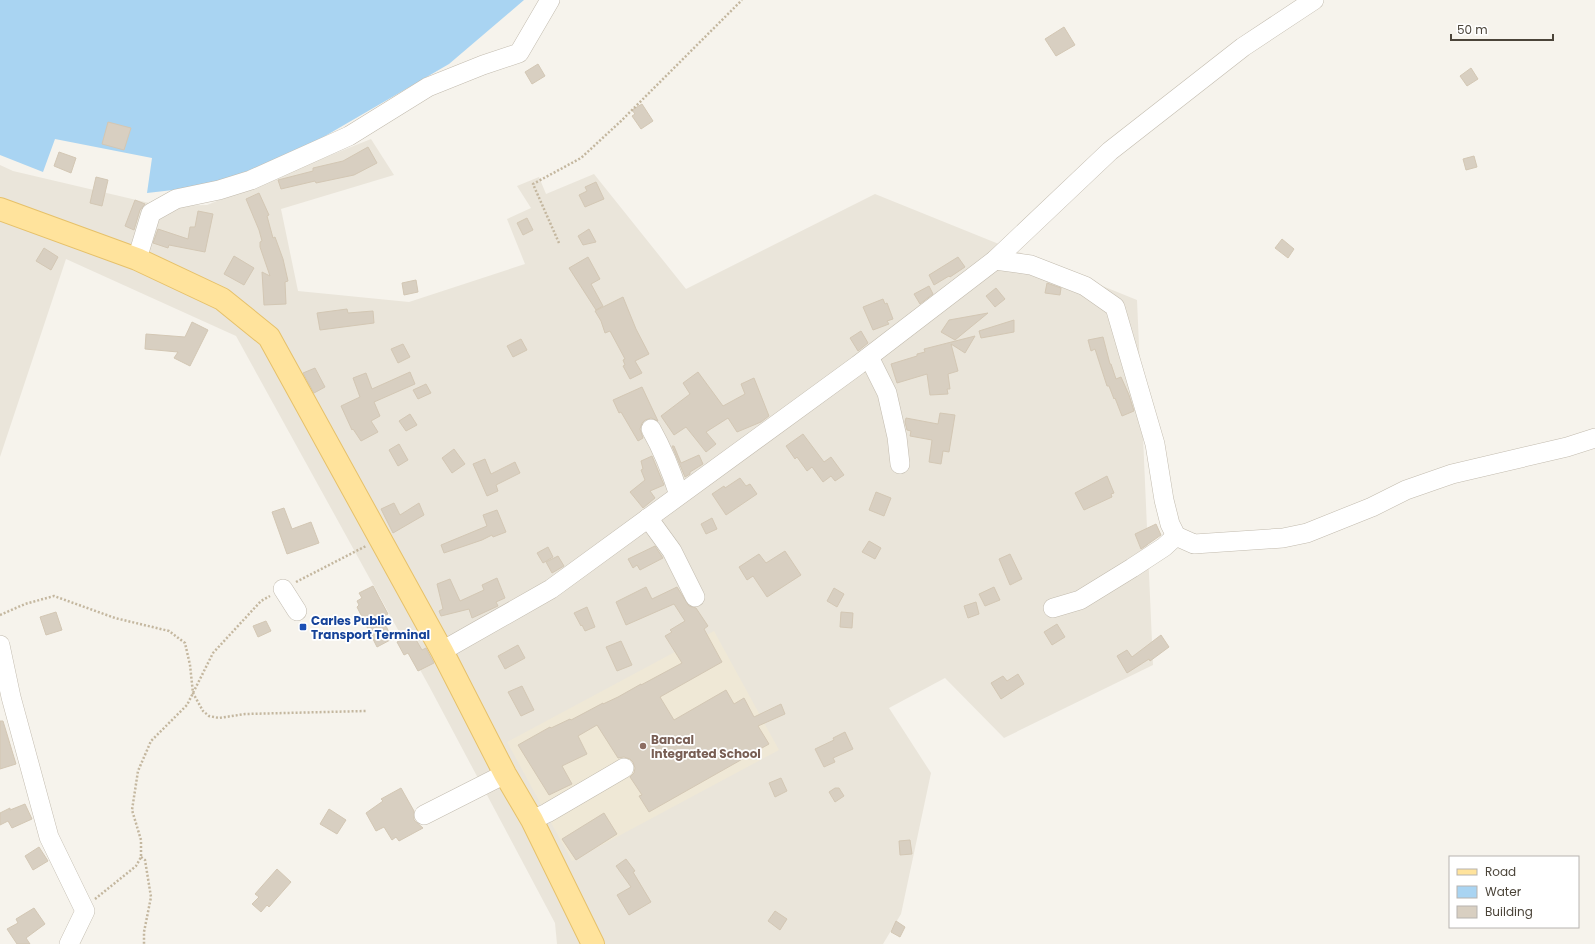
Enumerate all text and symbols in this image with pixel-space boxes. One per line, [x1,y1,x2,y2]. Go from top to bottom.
scale bar [1451,16,1553,42]
text: 50 m [1457,21,1488,38]
place label: Carles Public Transport Terminal [311,612,430,643]
marker: Carles Public Transport Terminal [298,622,308,632]
place label: Bancal Integrated School [651,731,761,762]
marker: Bancal Integrated School [638,741,648,751]
legend [1449,856,1579,928]
text: Road [1485,863,1516,880]
text: Water [1485,883,1522,900]
text: Building [1485,903,1533,920]

